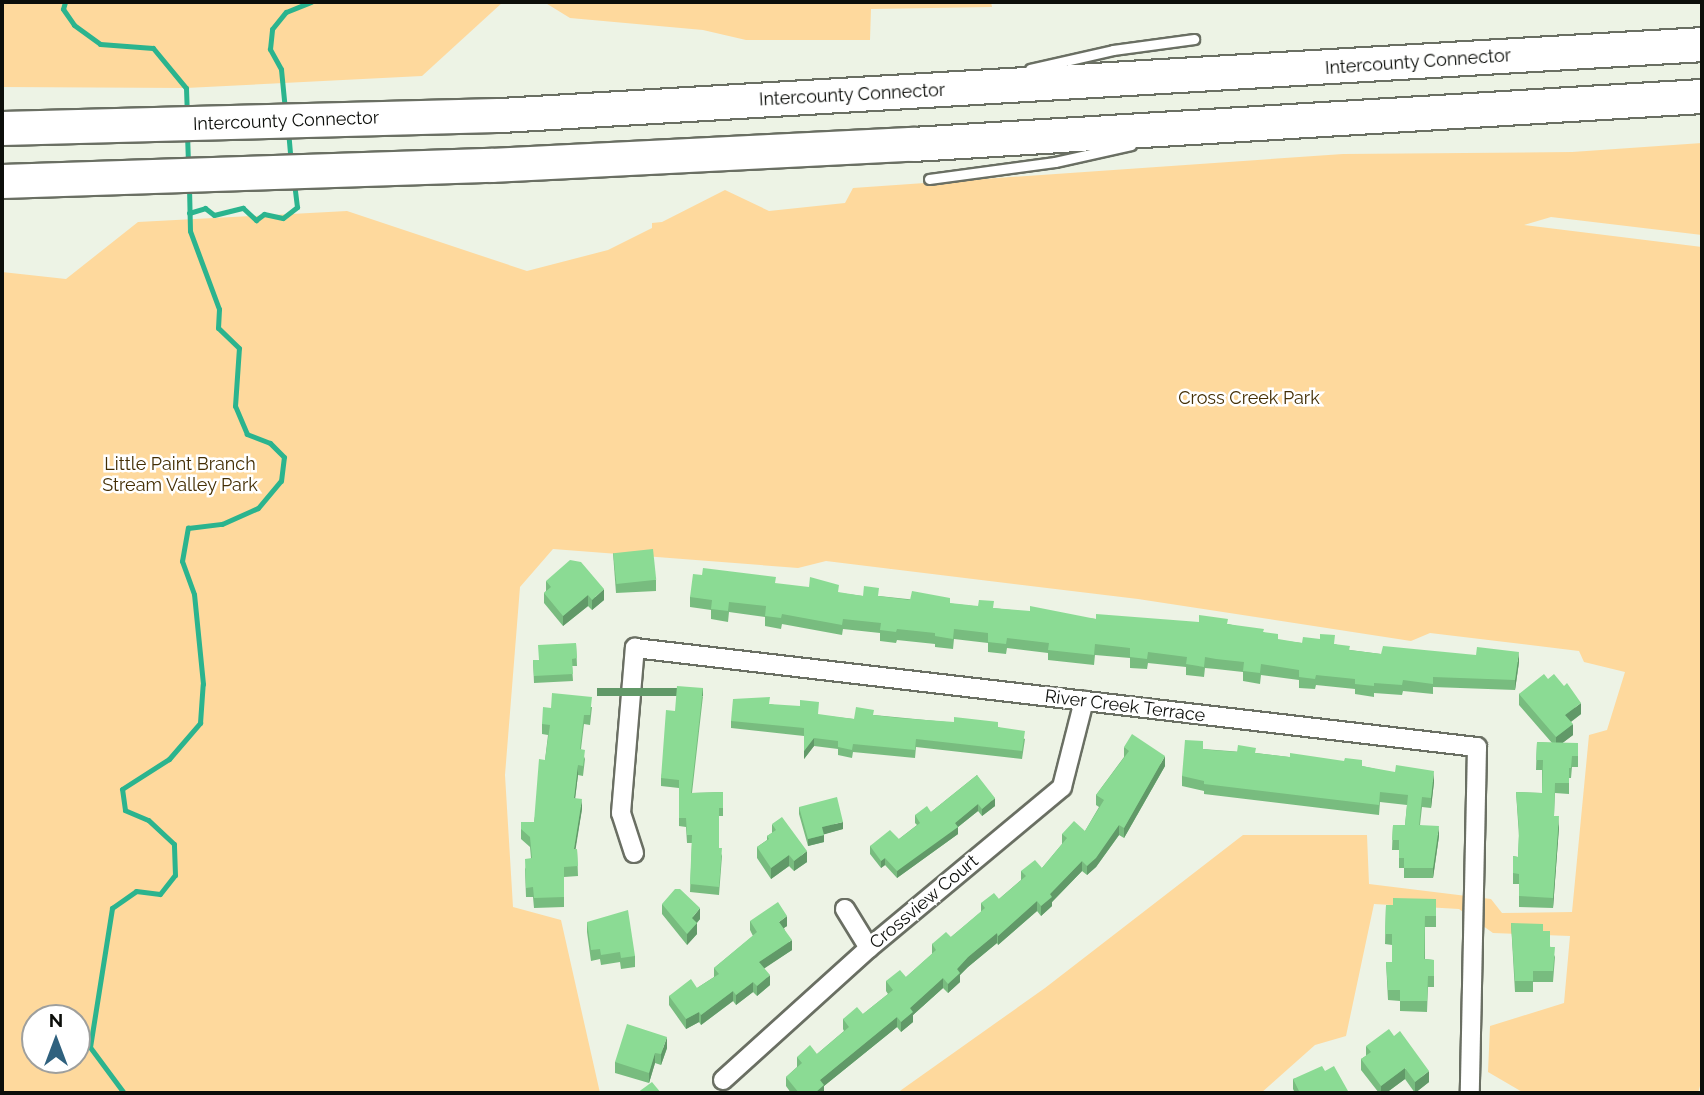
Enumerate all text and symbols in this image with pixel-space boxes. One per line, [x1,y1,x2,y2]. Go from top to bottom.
street label: Intercounty Connector [1324,45,1512,79]
street label: Intercounty Connector [758,79,946,111]
street label: Intercounty Connector [192,107,380,135]
park label: Cross Creek Park [1178,387,1320,409]
park label: Little Paint Branch Stream Valley Park [102,454,258,496]
street label: River Creek Terrace [1043,685,1207,727]
street label: Crossview Court [865,850,983,954]
north arrow [21,1004,91,1074]
text: N [49,1009,63,1031]

